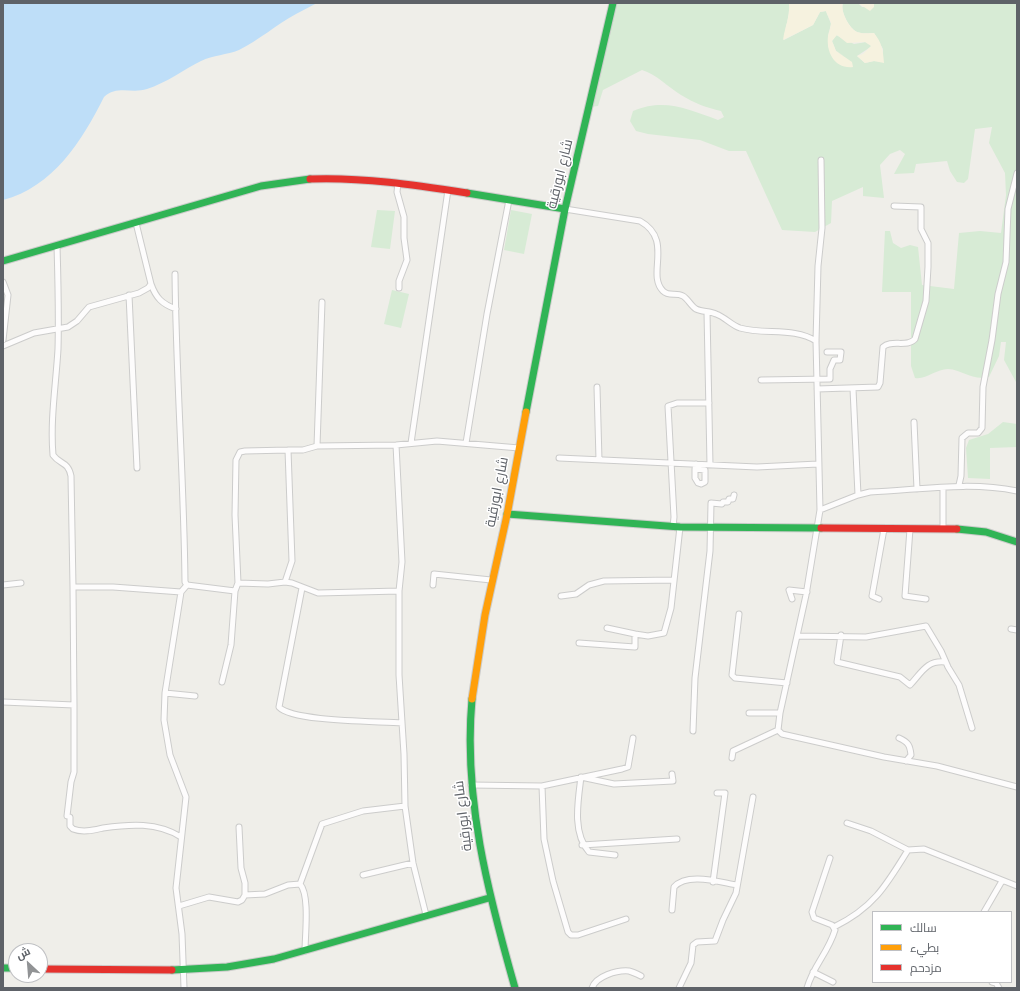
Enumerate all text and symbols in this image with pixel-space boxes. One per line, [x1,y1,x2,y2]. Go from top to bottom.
street label: شارع ابورقية [543,138,577,210]
street label: شارع ابورقية [482,456,512,528]
street label: شارع ابورقية [450,780,476,852]
legend [872,911,1012,983]
text: سالك [910,920,937,935]
text: بطيء [910,940,939,955]
north arrow [8,943,48,983]
text: ش [14,944,33,963]
text: مزدحم [910,960,942,975]

